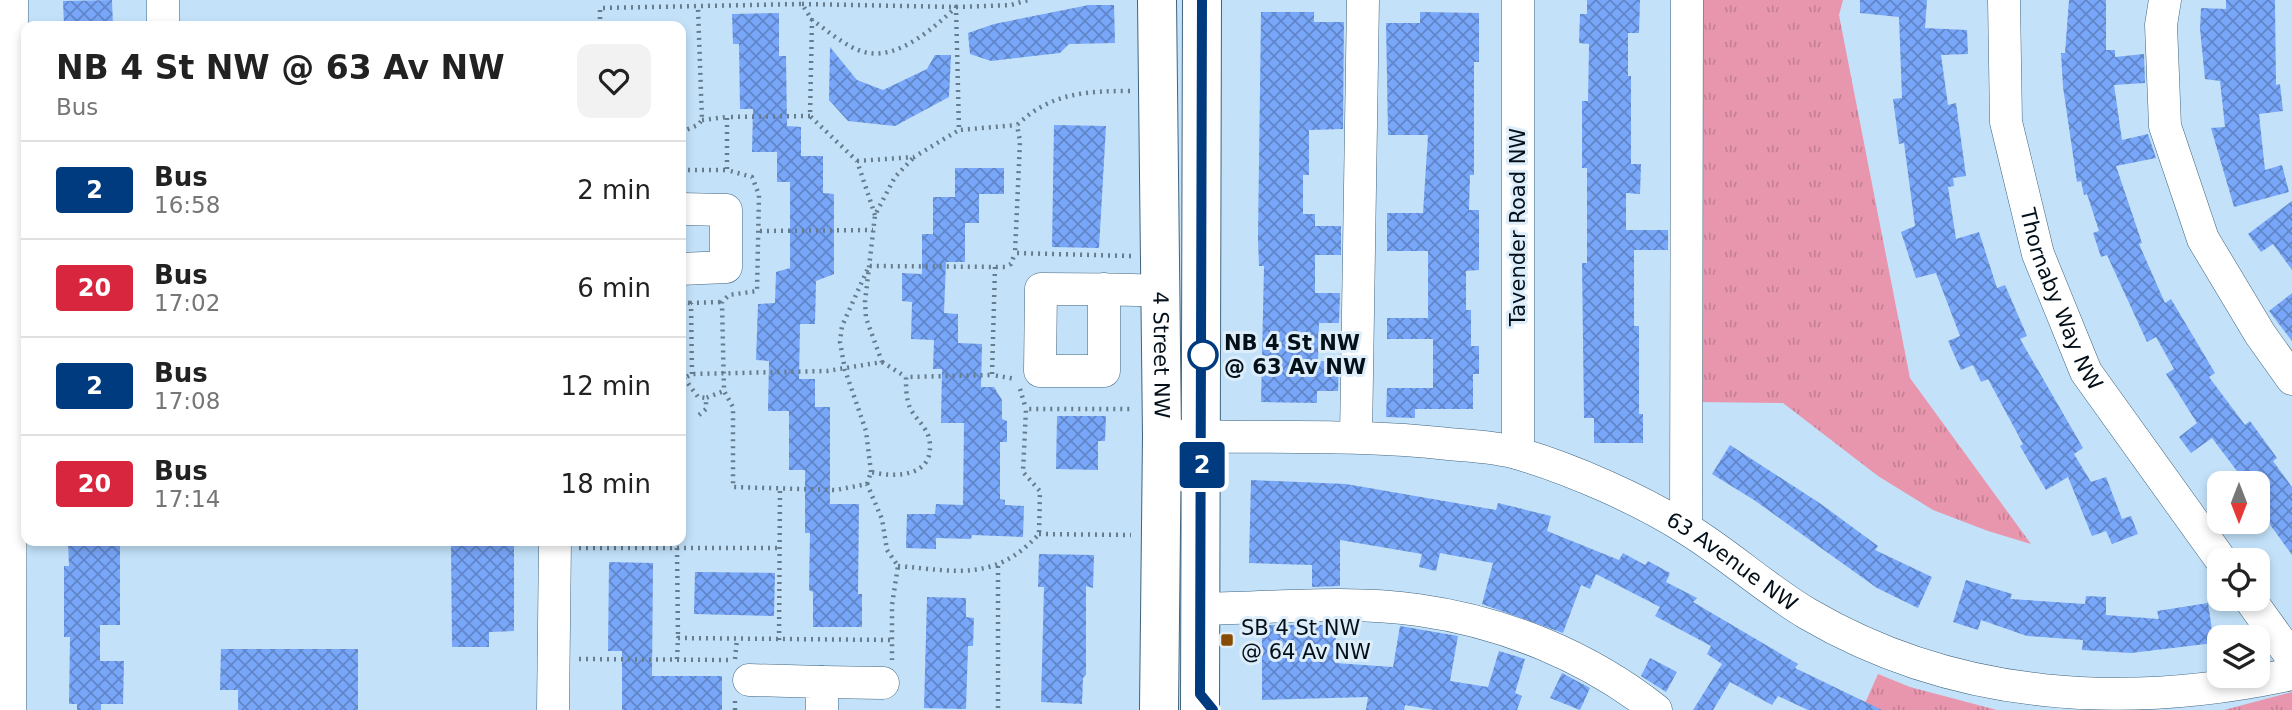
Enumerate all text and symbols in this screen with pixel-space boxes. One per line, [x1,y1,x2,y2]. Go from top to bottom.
button: heart [577,44,651,118]
text: NB 4 St NW @ 63 Av NW [56,48,505,87]
text: Bus [56,94,98,120]
street label: Tavender Road NW [1506,128,1530,327]
text: Bus [154,162,208,192]
text: 2 min [577,175,651,205]
text: 2 [86,176,103,204]
text: 16:58 [154,192,220,218]
street label: Thornaby Way NW [2015,205,2107,395]
text: Bus [154,260,208,290]
text: 6 min [577,273,651,303]
text: 20 [78,274,111,302]
text: 17:02 [154,290,220,316]
street label: 4 Street NW [1148,291,1174,419]
place label: NB 4 St NW @ 63 Av NW [1224,331,1366,379]
marker: NB 4 St NW @ 63 Av NW [1188,340,1218,370]
text: Bus [154,358,208,388]
text: 12 min [561,371,651,401]
text: 2 [86,372,103,400]
text: 17:08 [154,388,220,414]
line badge: 2 [1179,442,1225,488]
text: 2 [1194,451,1210,479]
text: Bus [154,456,208,486]
text: 18 min [561,469,651,499]
text: 20 [78,470,111,498]
north arrow [2207,471,2270,534]
map controls [2207,471,2270,688]
text: 17:14 [154,486,220,512]
street label: 63 Avenue NW [1662,507,1802,616]
button: locate [2207,548,2270,611]
place label: SB 4 St NW @ 64 Av NW [1241,616,1371,664]
button: layers [2207,625,2270,688]
marker: SB 4 St NW @ 64 Av NW [1219,632,1235,648]

